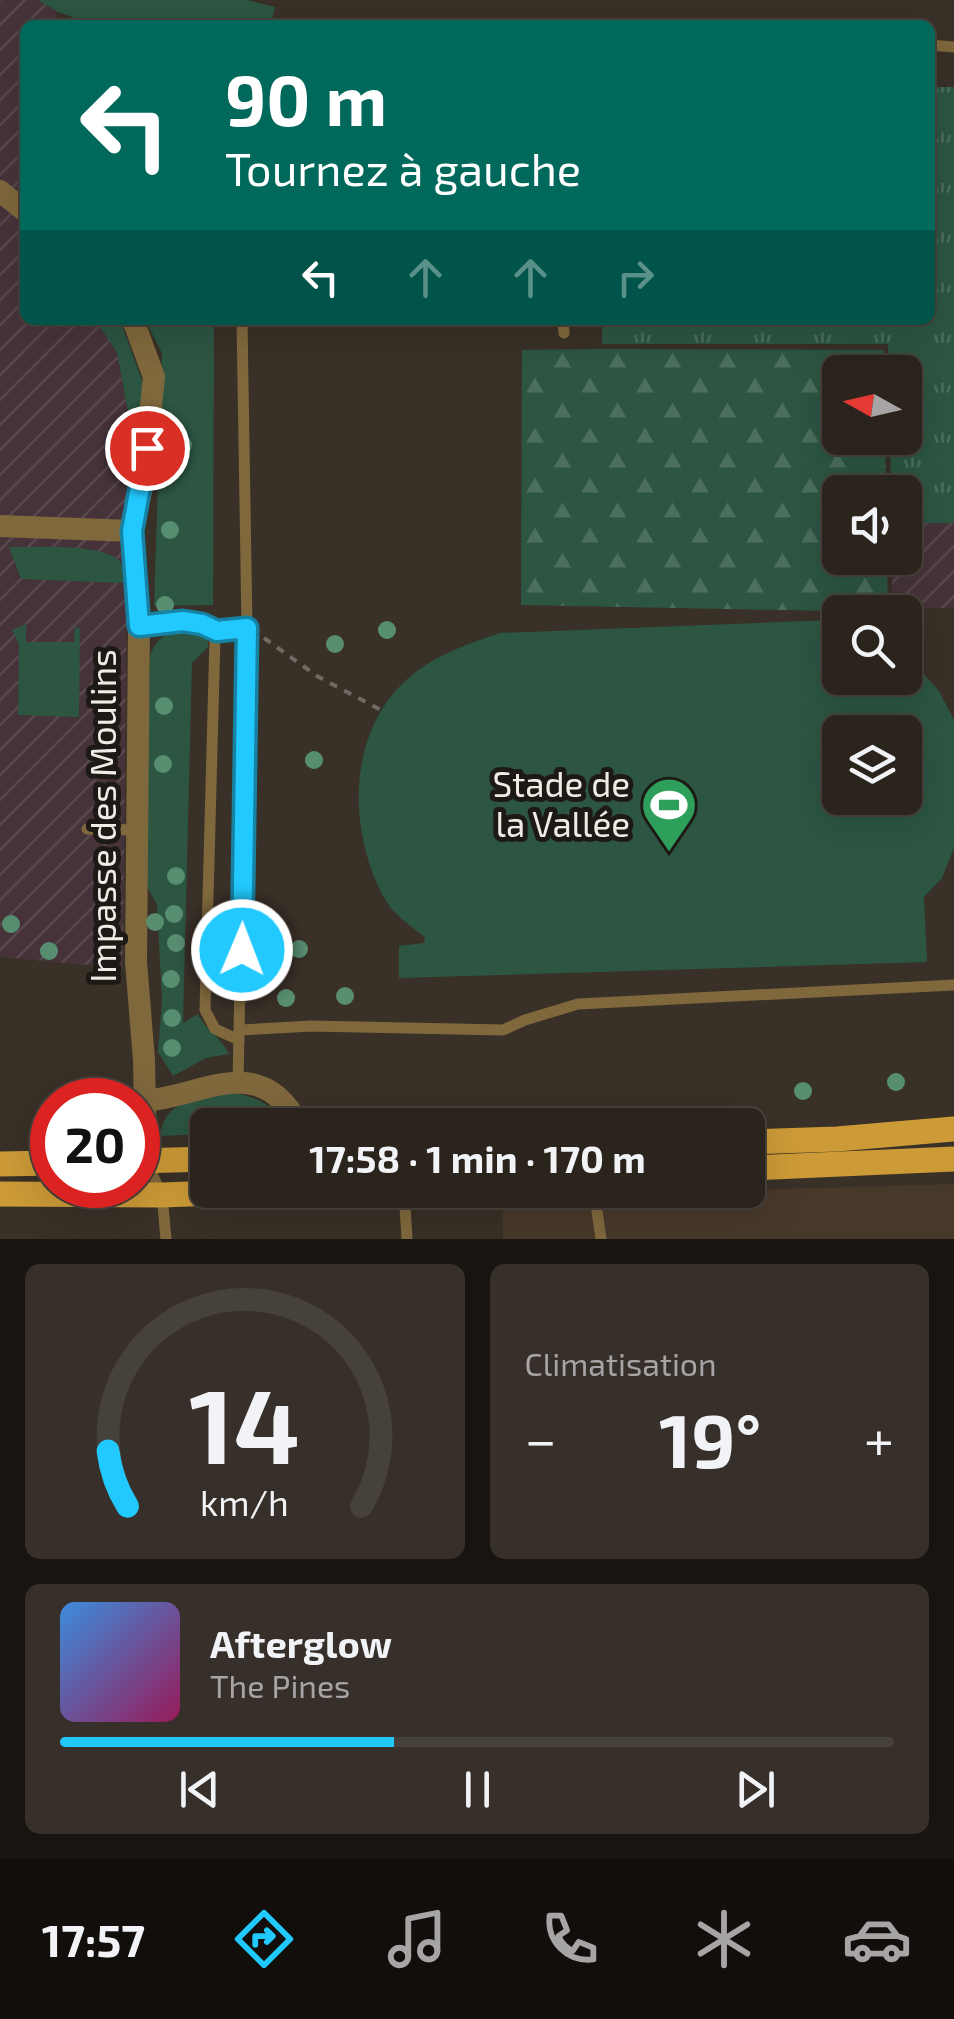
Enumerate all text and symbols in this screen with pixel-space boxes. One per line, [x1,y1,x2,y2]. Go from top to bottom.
text: 90 m [225,56,387,140]
icon: left [60,60,190,190]
text: Tournez à gauche [225,141,581,195]
icon: left [293,250,348,305]
icon: ahead [398,250,453,305]
icon: ahead [503,250,558,305]
icon: right [608,250,663,305]
north arrow [822,355,922,455]
map controls [822,355,922,815]
pin [105,406,190,491]
icon: arrive [120,421,175,476]
button: sound [822,475,922,575]
button: search [822,595,922,695]
street label: Impasse des Moulins [81,649,123,983]
button: layers [822,715,922,815]
place label: Stade de la Vallée [493,762,630,844]
sports icon: Stade de la Vallée [639,775,699,854]
position arrow [190,898,294,1002]
speed limit sign: 20 [30,1078,160,1208]
text: 17:58 · 1 min · 170 m [309,1135,646,1181]
text: Climatisation [525,1344,717,1382]
text: 14 [189,1360,300,1485]
text: 19° [659,1393,761,1483]
text: − [525,1405,557,1471]
text: + [864,1405,894,1471]
text: km/h [200,1480,289,1523]
text: Afterglow [210,1620,392,1666]
text: The Pines [210,1666,350,1704]
icon: previous [172,1762,227,1817]
icon: pause [450,1762,505,1817]
icon: next [728,1762,783,1817]
icon: directions [229,1904,299,1974]
icon: music [382,1904,452,1974]
icon: phone [535,1904,605,1974]
icon: climate [689,1904,759,1974]
icon: car [842,1904,912,1974]
text: 17:57 [42,1912,145,1966]

